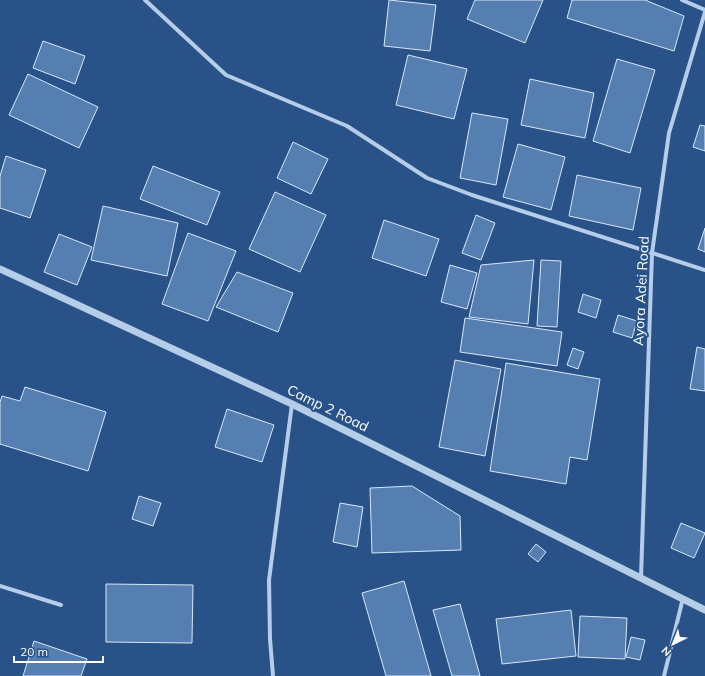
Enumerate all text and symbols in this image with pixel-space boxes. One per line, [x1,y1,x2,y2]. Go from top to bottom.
street label: Ayora Adei Road [629,236,653,346]
street label: Camp 2 Road [284,381,372,435]
north arrow [653,624,693,664]
scale bar [14,638,103,664]
text: N [658,643,674,659]
text: 20 m [20,644,48,659]

